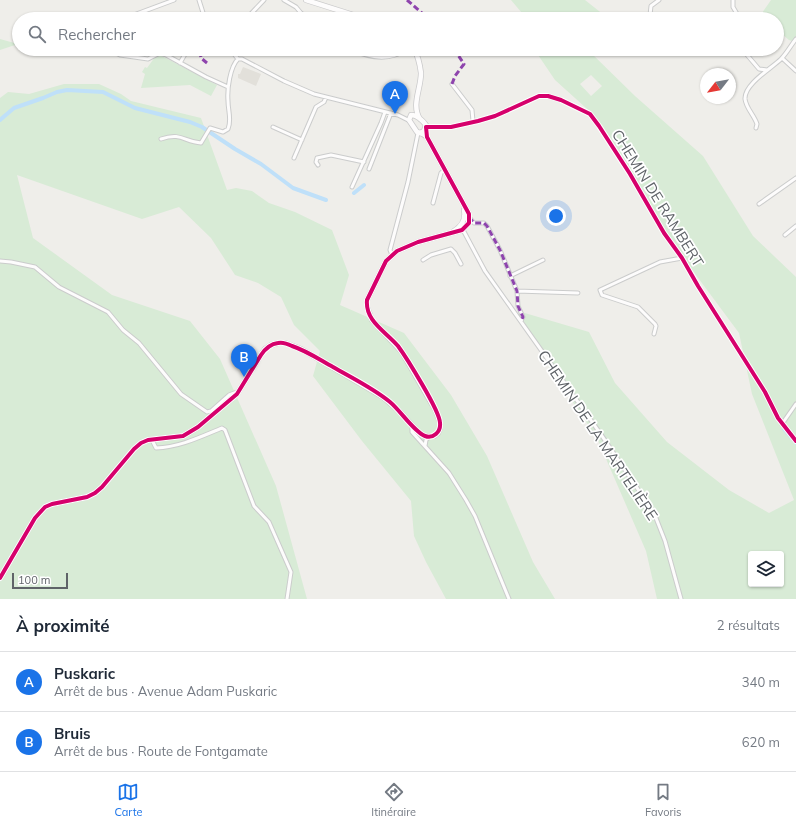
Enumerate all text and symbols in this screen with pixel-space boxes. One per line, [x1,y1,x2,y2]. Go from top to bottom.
search box [12,12,784,56]
icon: search [26,23,48,45]
text: Rechercher [58,25,136,44]
north arrow [700,68,736,104]
pin: A [382,81,408,114]
street label: CHEMIN DE RAMBERT [608,126,708,270]
your location [546,206,566,226]
pin: B [231,344,257,377]
street label: CHEMIN DE LA MARTELIÈRE [534,346,662,524]
map controls [748,551,784,587]
button: layers [748,551,784,587]
scale bar [12,571,68,590]
text: 100 m [18,573,50,587]
text: À proximité [16,615,110,636]
text: 2 résultats [717,617,780,633]
text: Puskaric [54,664,115,683]
text: A [24,674,34,690]
text: 340 m [742,674,780,690]
text: Arrêt de bus · Avenue Adam Puskaric [54,683,277,699]
text: Bruis [54,724,91,743]
text: B [25,734,33,750]
text: 620 m [742,734,780,750]
text: Arrêt de bus · Route de Fontgamate [54,743,268,759]
tab: Carte [114,781,142,819]
tab: Itinéraire [371,781,416,819]
tab: Favoris [645,781,682,819]

